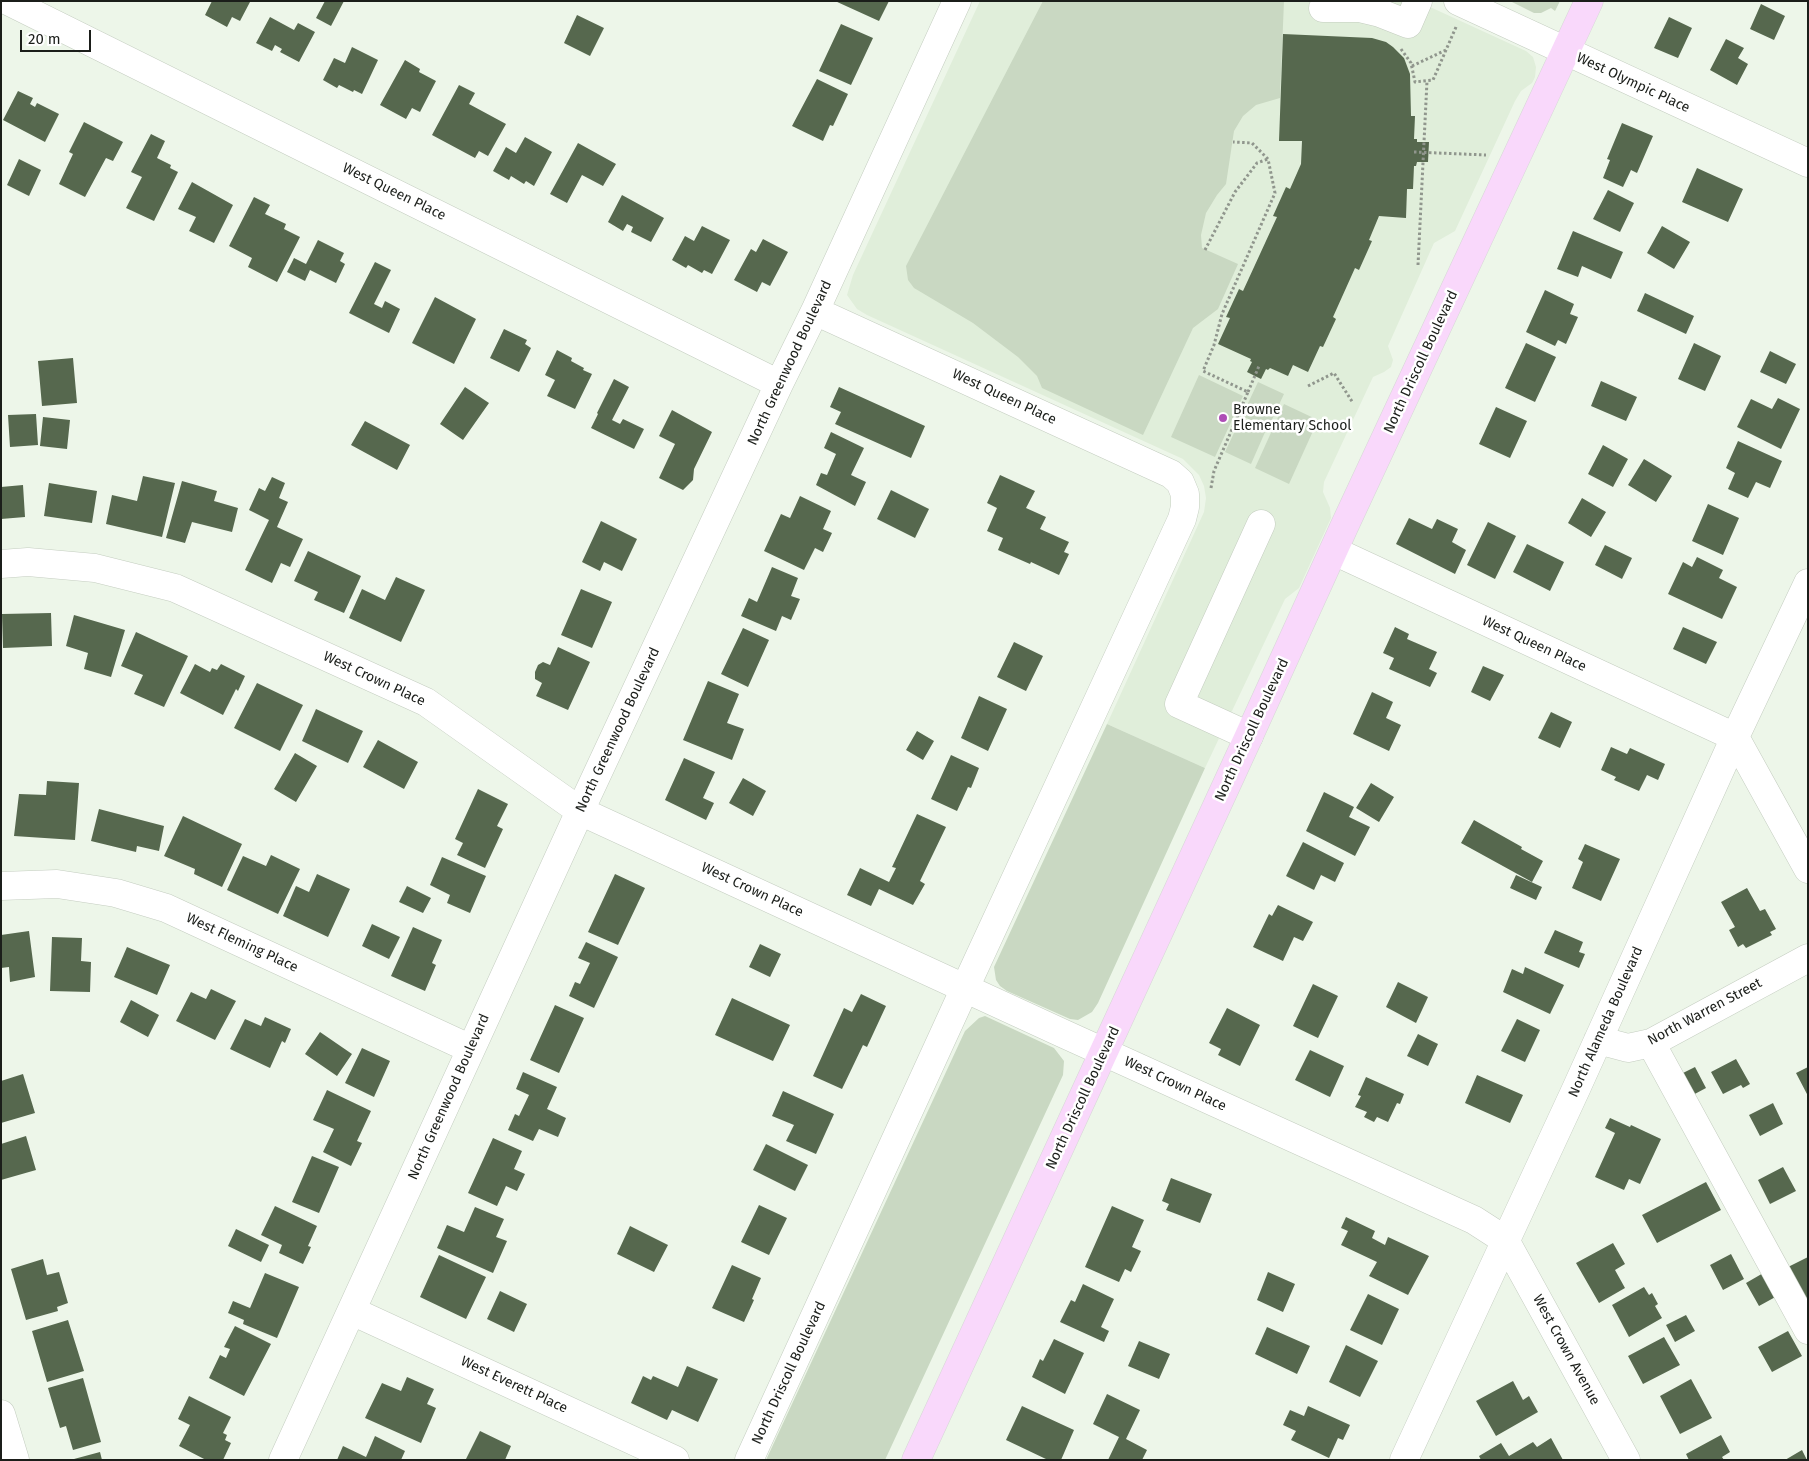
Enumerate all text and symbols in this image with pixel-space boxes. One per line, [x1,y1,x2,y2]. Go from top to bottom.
scale bar [22,20,94,52]
text: 20 m [28,30,61,48]
street label: West Olympic Place [1574,49,1692,117]
street label: West Queen Place [340,160,448,224]
street label: North Greenwood Boulevard [744,278,836,448]
street label: North Driscoll Boulevard [1381,288,1461,436]
street label: West Queen Place [949,366,1059,428]
place label: Browne Elementary School [1233,402,1351,434]
marker: Browne Elementary School [1217,412,1229,424]
street label: West Queen Place [1479,613,1589,675]
street label: North Greenwood Boulevard [572,645,664,815]
street label: West Crown Place [320,648,428,710]
street label: North Driscoll Boulevard [1212,656,1292,804]
street label: West Crown Place [698,859,806,921]
street label: West Fleming Place [183,910,301,976]
street label: North Alameda Boulevard [1565,944,1647,1100]
street label: North Warren Street [1645,975,1765,1049]
street label: North Greenwood Boulevard [405,1011,493,1183]
street label: North Driscoll Boulevard [1043,1024,1123,1172]
street label: West Crown Place [1121,1053,1229,1115]
street label: West Crown Avenue [1529,1292,1603,1408]
street label: North Driscoll Boulevard [749,1299,829,1447]
street label: West Everett Place [458,1353,570,1417]

